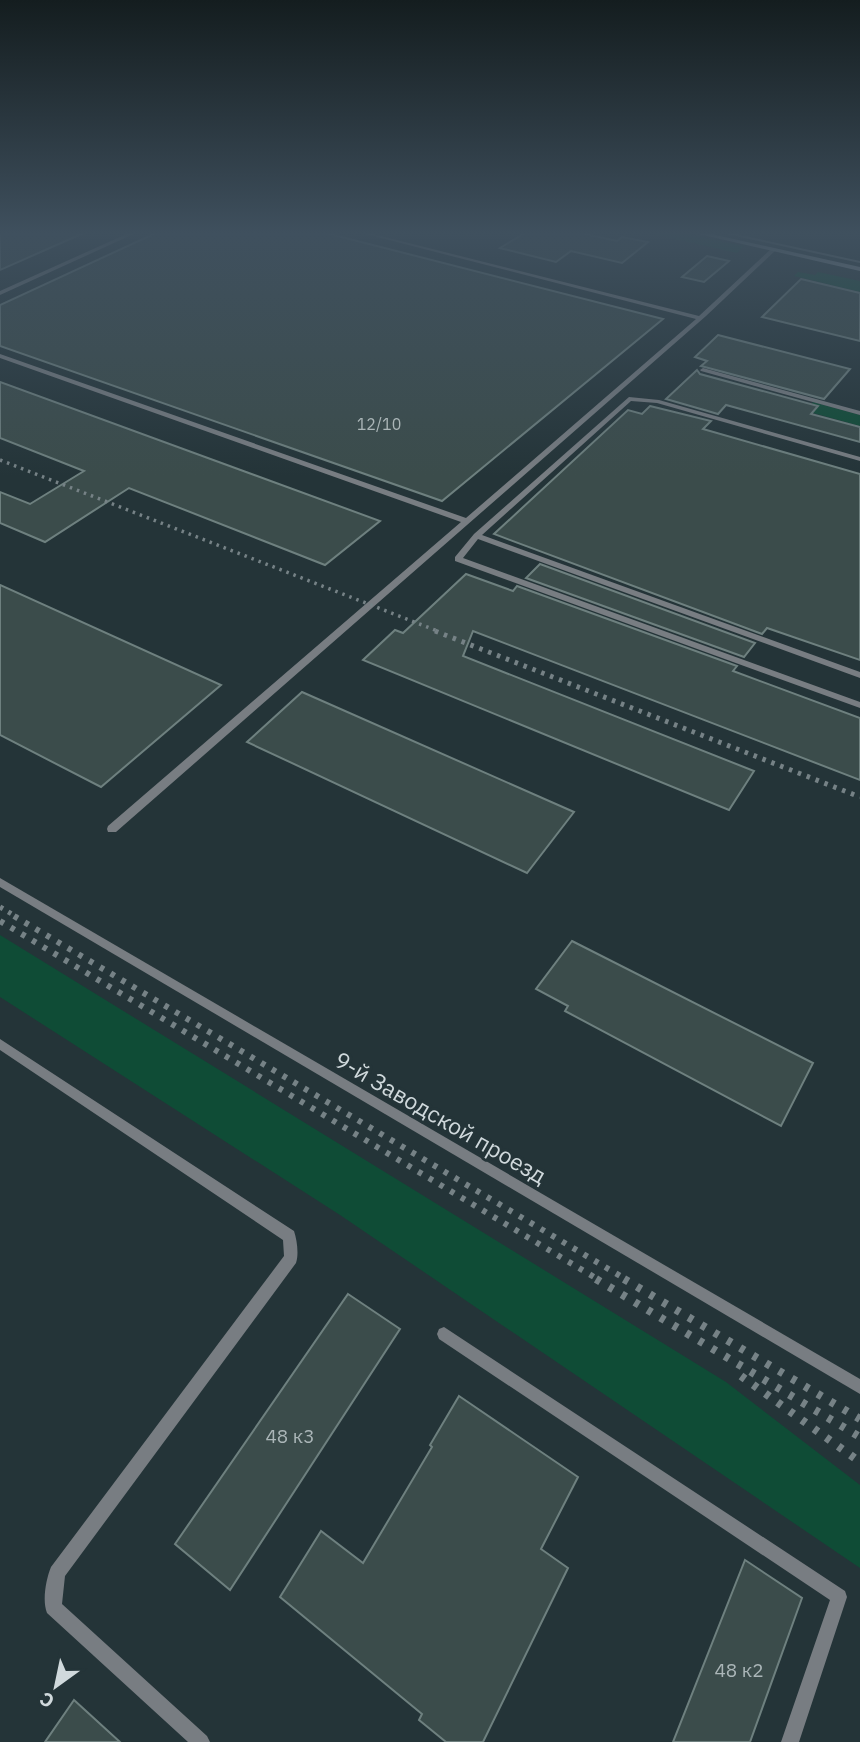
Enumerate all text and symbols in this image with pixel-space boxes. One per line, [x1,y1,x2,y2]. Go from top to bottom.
house number: 12/10 [357,414,401,434]
street label: 9-й Заводской проезд [329,1044,553,1190]
house number: 48 к3 [265,1424,315,1448]
north arrow [21,1651,91,1721]
house number: 48 к2 [714,1658,764,1682]
text: С [35,1687,58,1714]

